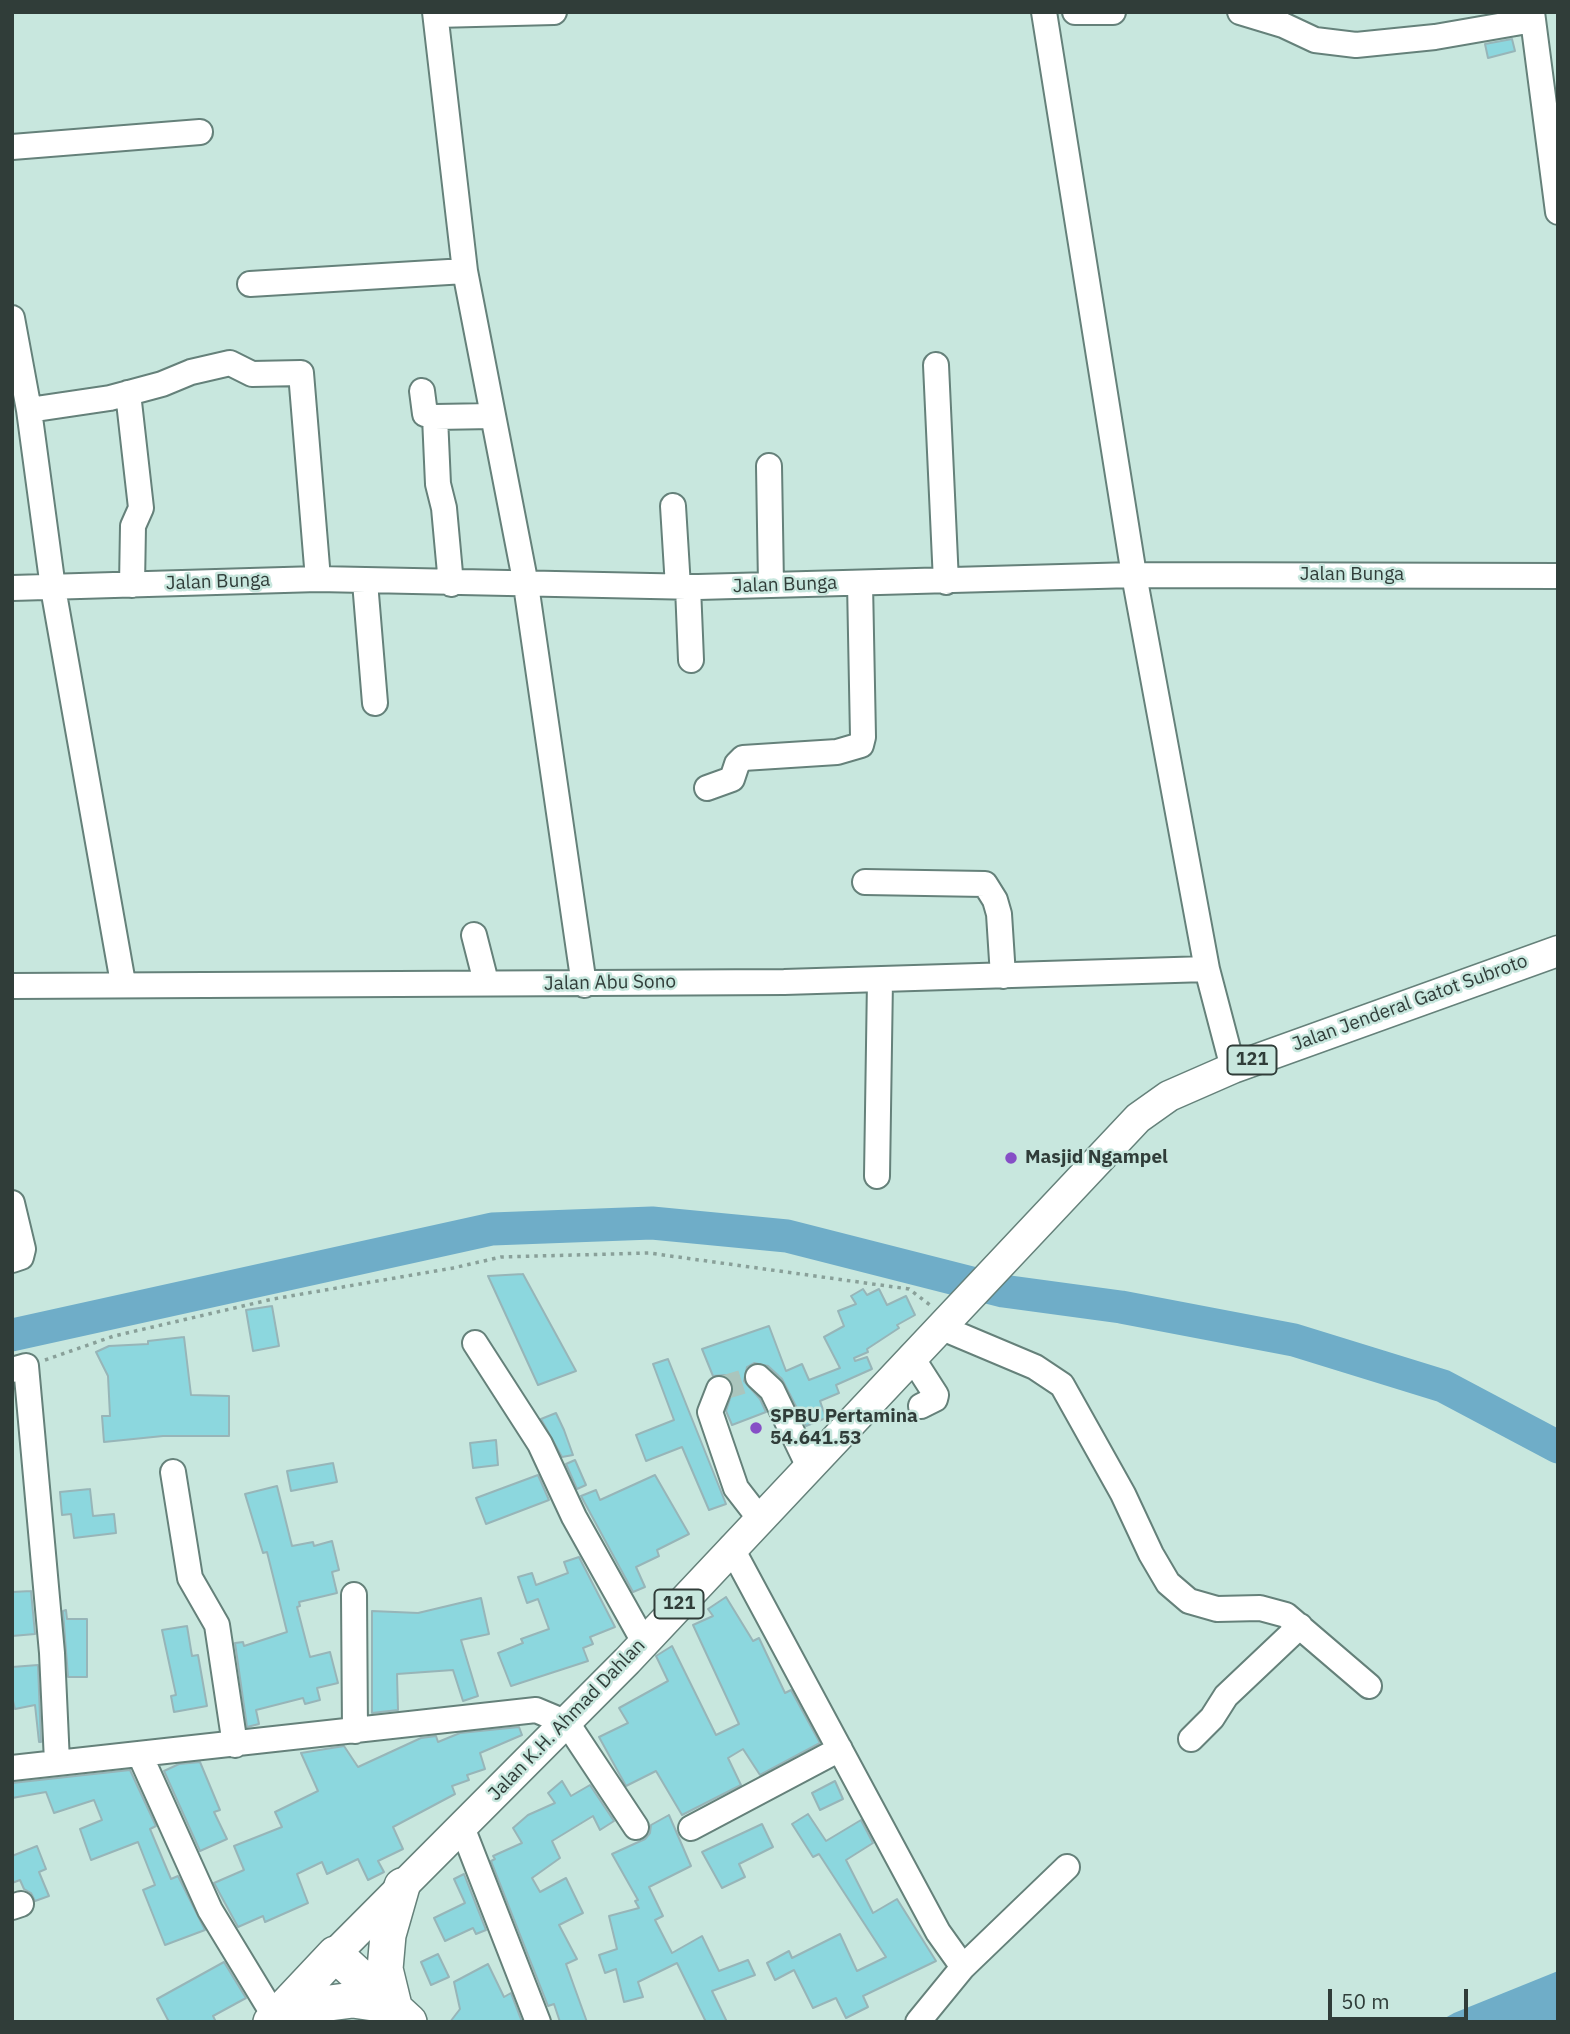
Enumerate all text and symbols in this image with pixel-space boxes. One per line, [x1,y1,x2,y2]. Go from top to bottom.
street label: Jalan Bunga [1300,564,1404,586]
street label: Jalan Bunga [165,569,271,595]
street label: Jalan Bunga [732,572,838,598]
street label: Jalan Jenderal Gatot Subroto [1289,950,1531,1056]
street label: Jalan Abu Sono [544,970,676,996]
road number: 121 [1228,1045,1276,1074]
place label: Masjid Ngampel [1025,1147,1168,1169]
marker: Masjid Ngampel [1003,1150,1019,1166]
place label: SPBU Pertamina 54.641.53 [770,1406,918,1450]
marker: SPBU Pertamina 54.641.53 [748,1420,764,1436]
road number: 121 [654,1590,704,1618]
street label: Jalan K.H. Ahmad Dahlan [484,1634,650,1806]
scale bar [1332,1974,1472,2018]
text: 50 m [1341,1987,1390,2015]

